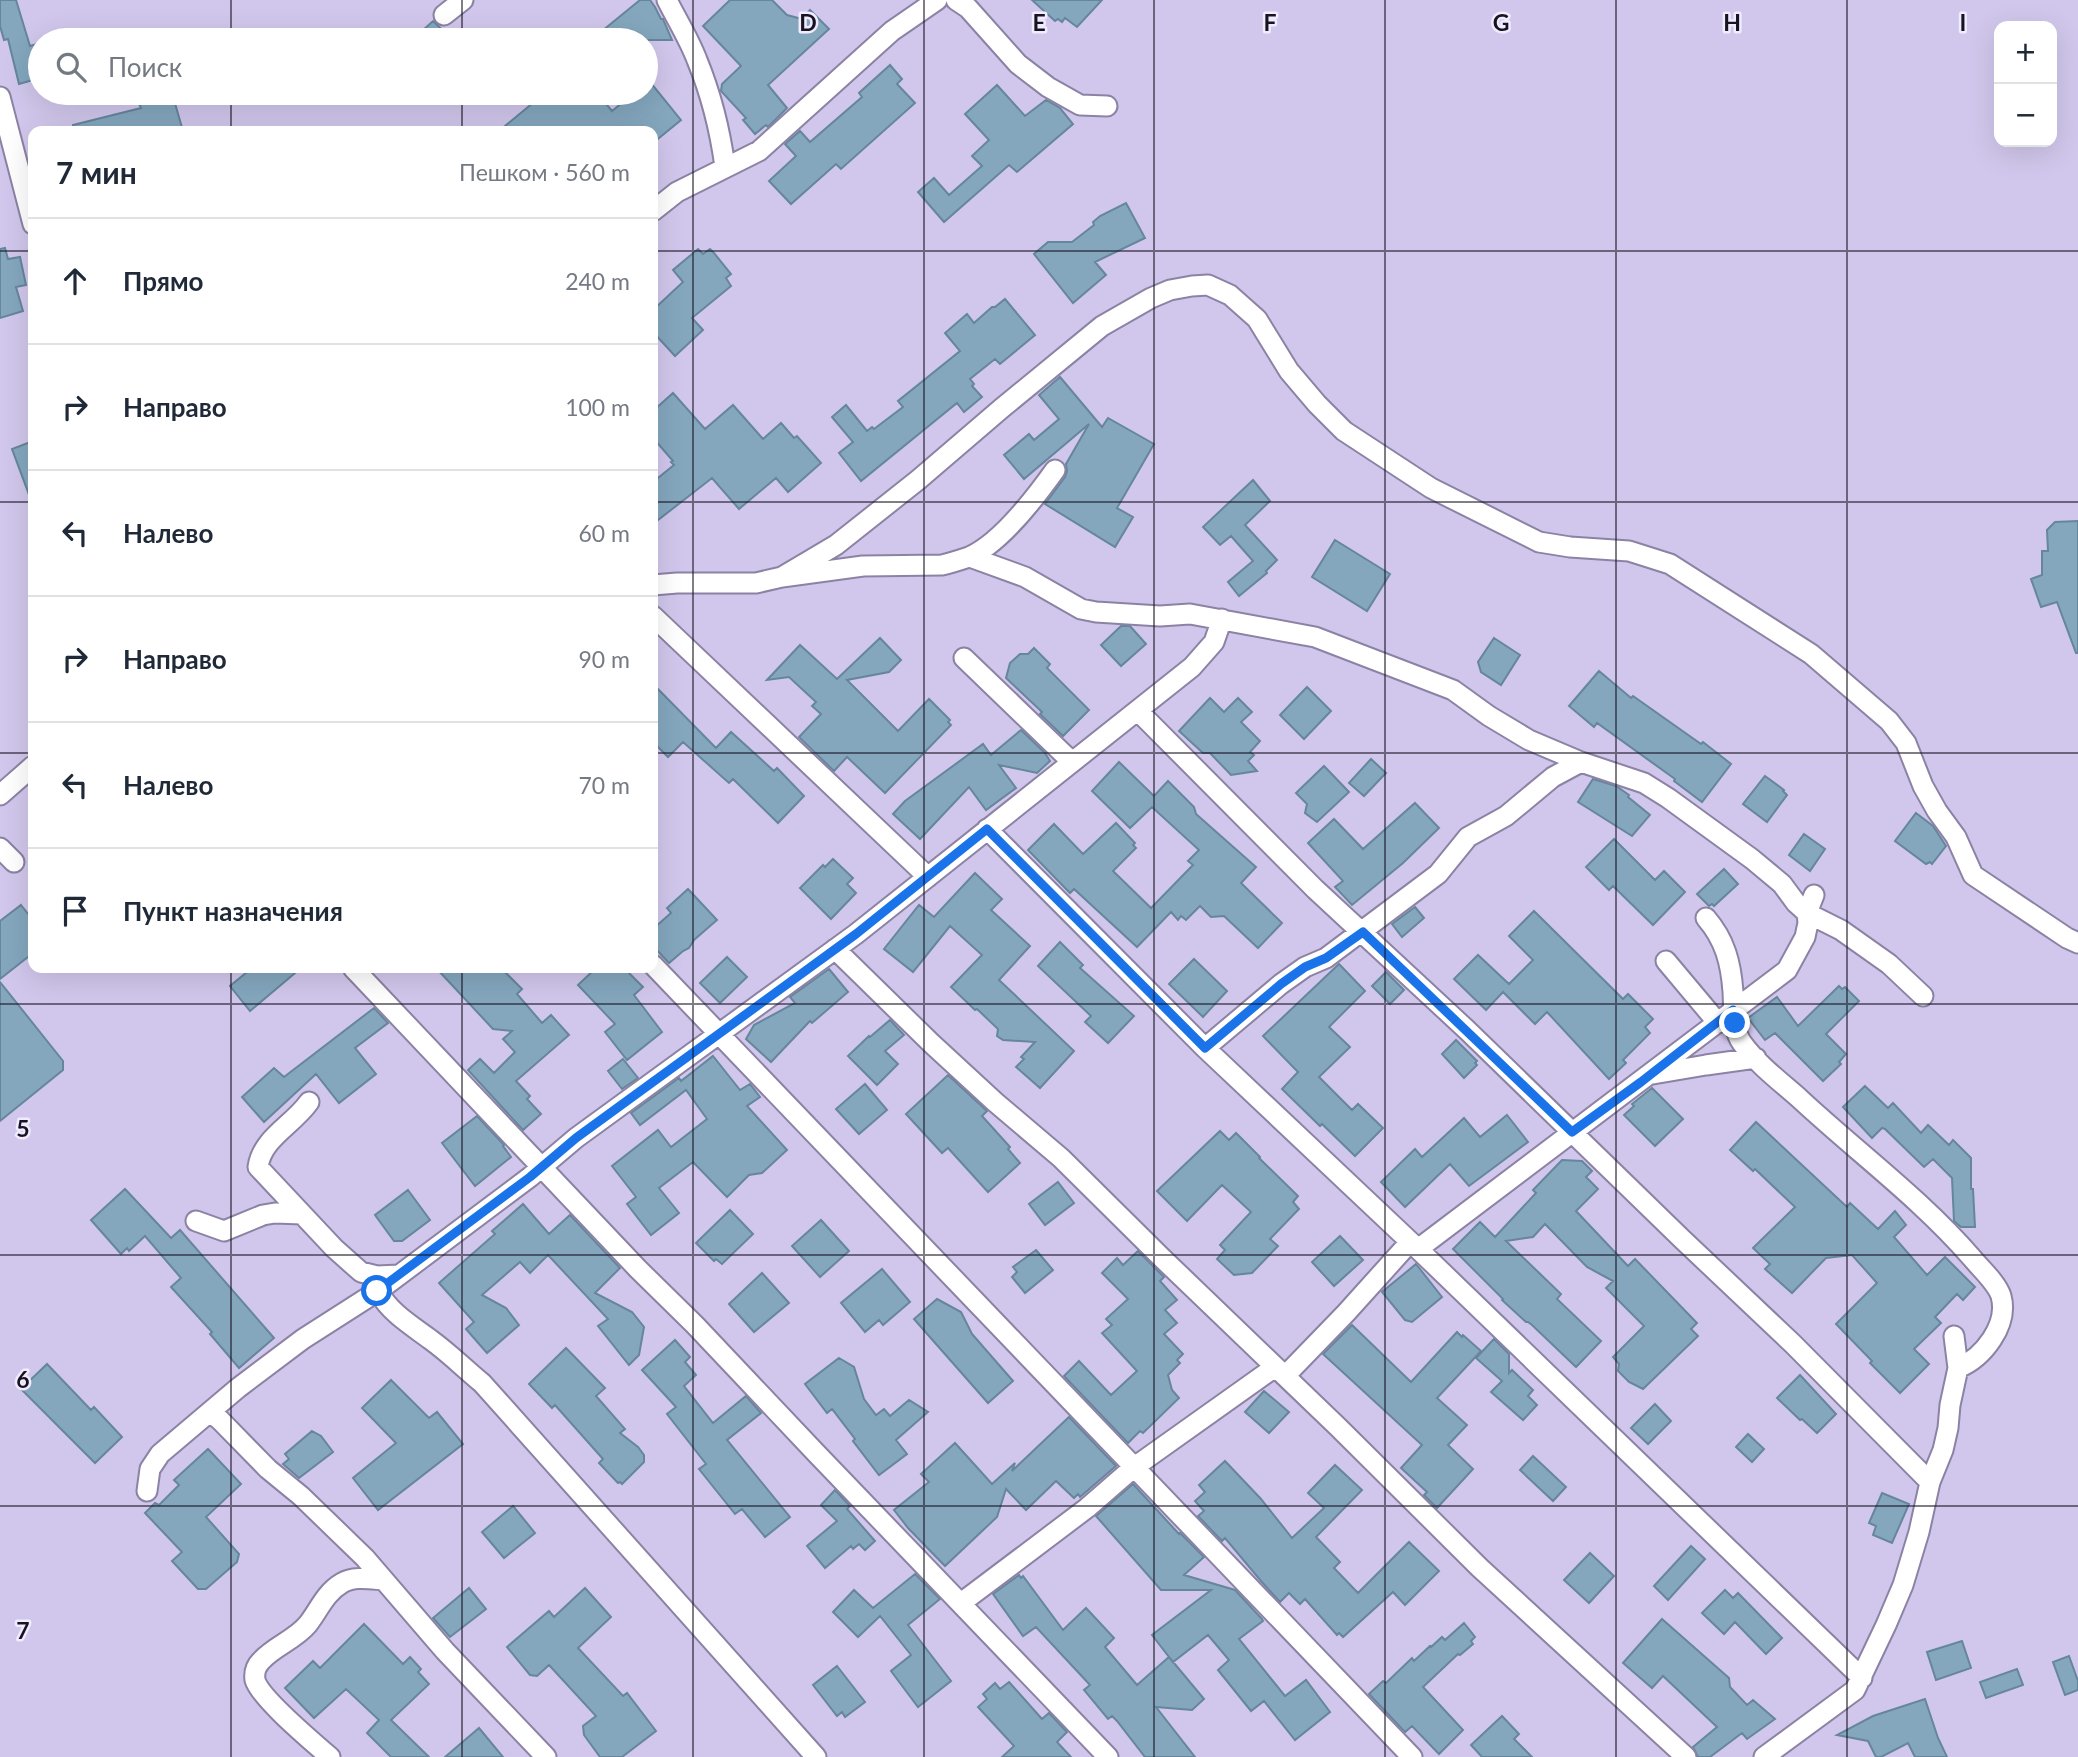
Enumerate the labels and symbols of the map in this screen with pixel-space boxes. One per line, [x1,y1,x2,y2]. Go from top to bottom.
text: D [799,8,817,36]
text: E [1032,8,1046,36]
text: F [1263,8,1277,36]
text: G [1493,8,1509,36]
text: H [1723,8,1741,36]
text: I [1960,8,1966,36]
route end [1719,1007,1750,1038]
text: 5 [16,1114,30,1142]
route start [361,1275,392,1306]
text: 6 [16,1365,30,1393]
text: 7 [16,1616,30,1644]

